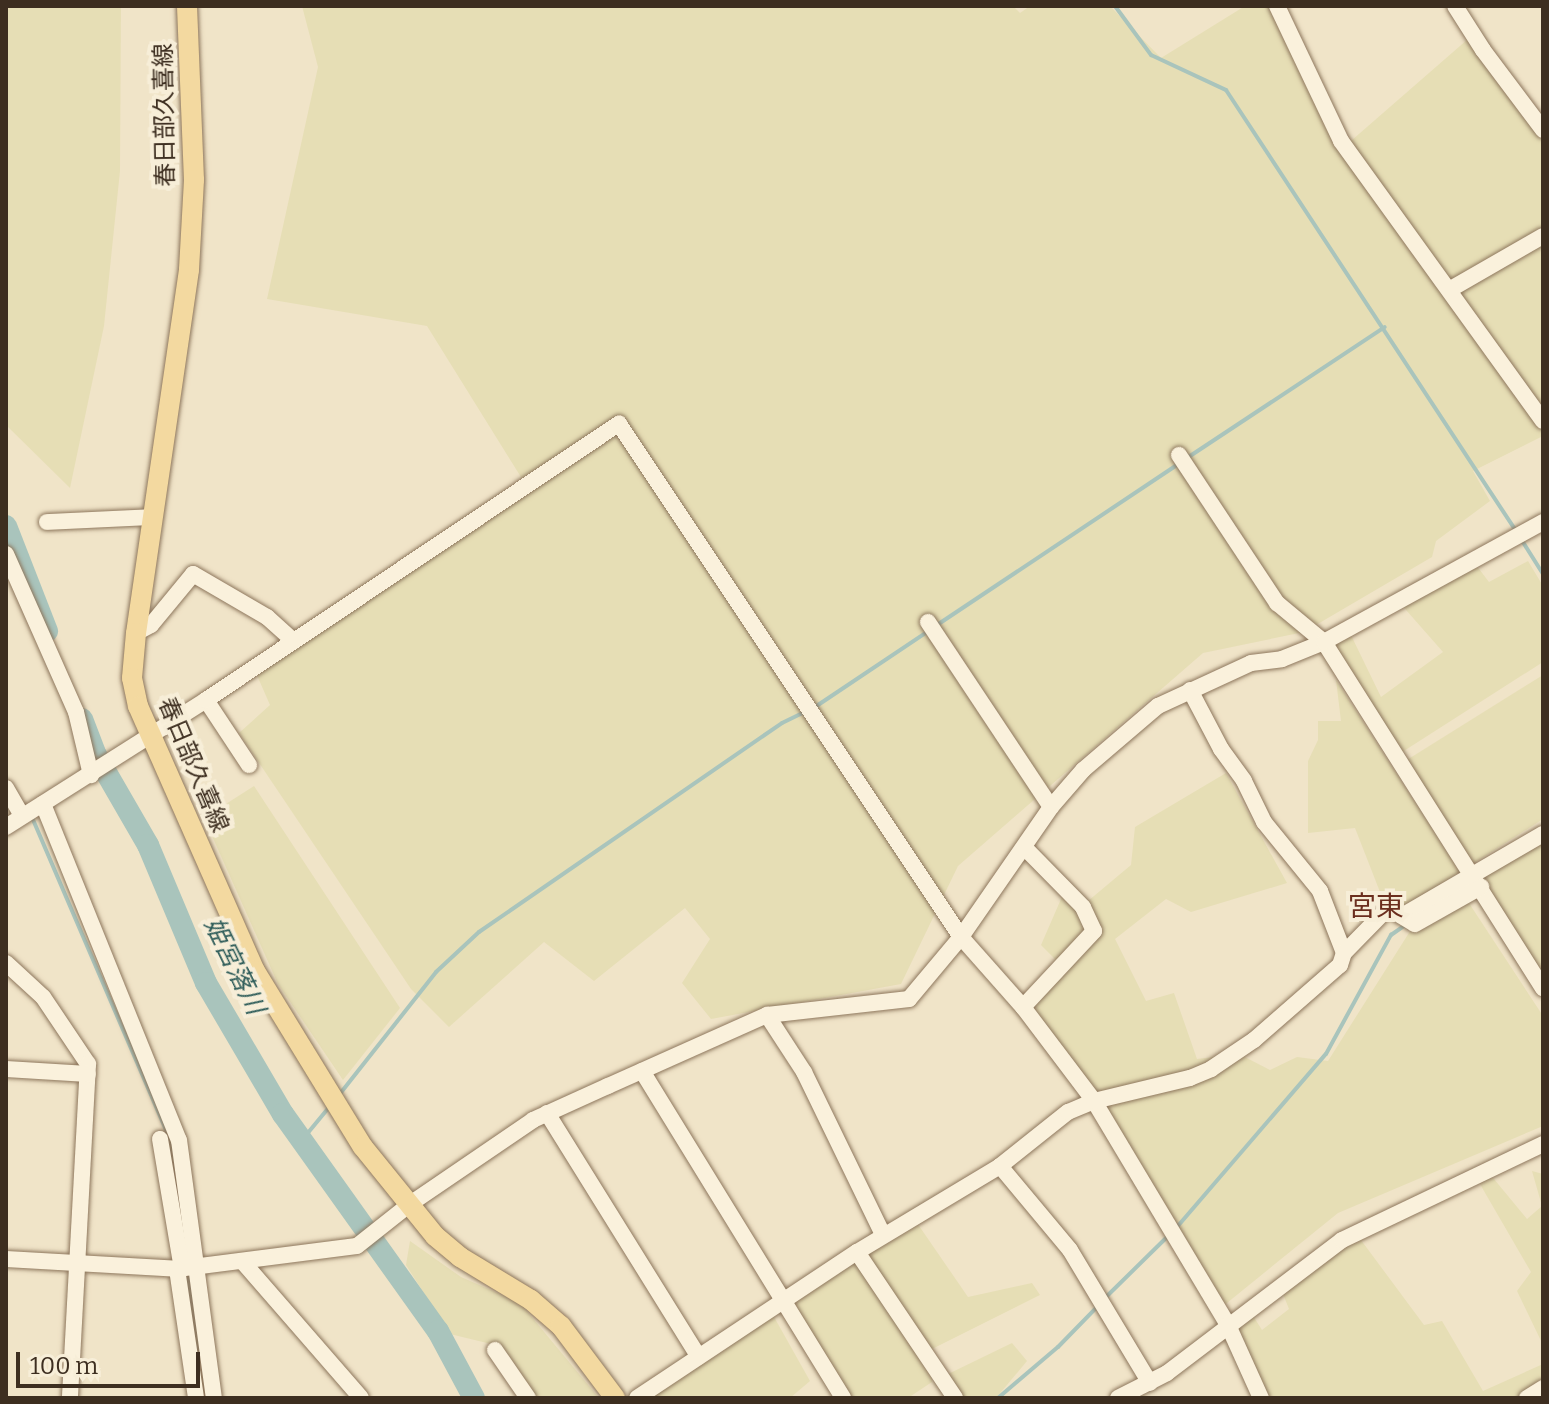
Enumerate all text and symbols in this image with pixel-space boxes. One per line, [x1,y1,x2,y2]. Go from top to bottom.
street label: 春日部久喜線 [149,43,181,187]
street label: 春日部久喜線 [152,693,234,837]
district label: 宮東 [1348,890,1404,924]
water label: 姫宮落川 [197,912,271,1020]
scale bar [20,1336,204,1386]
text: 100 m [30,1352,98,1380]

